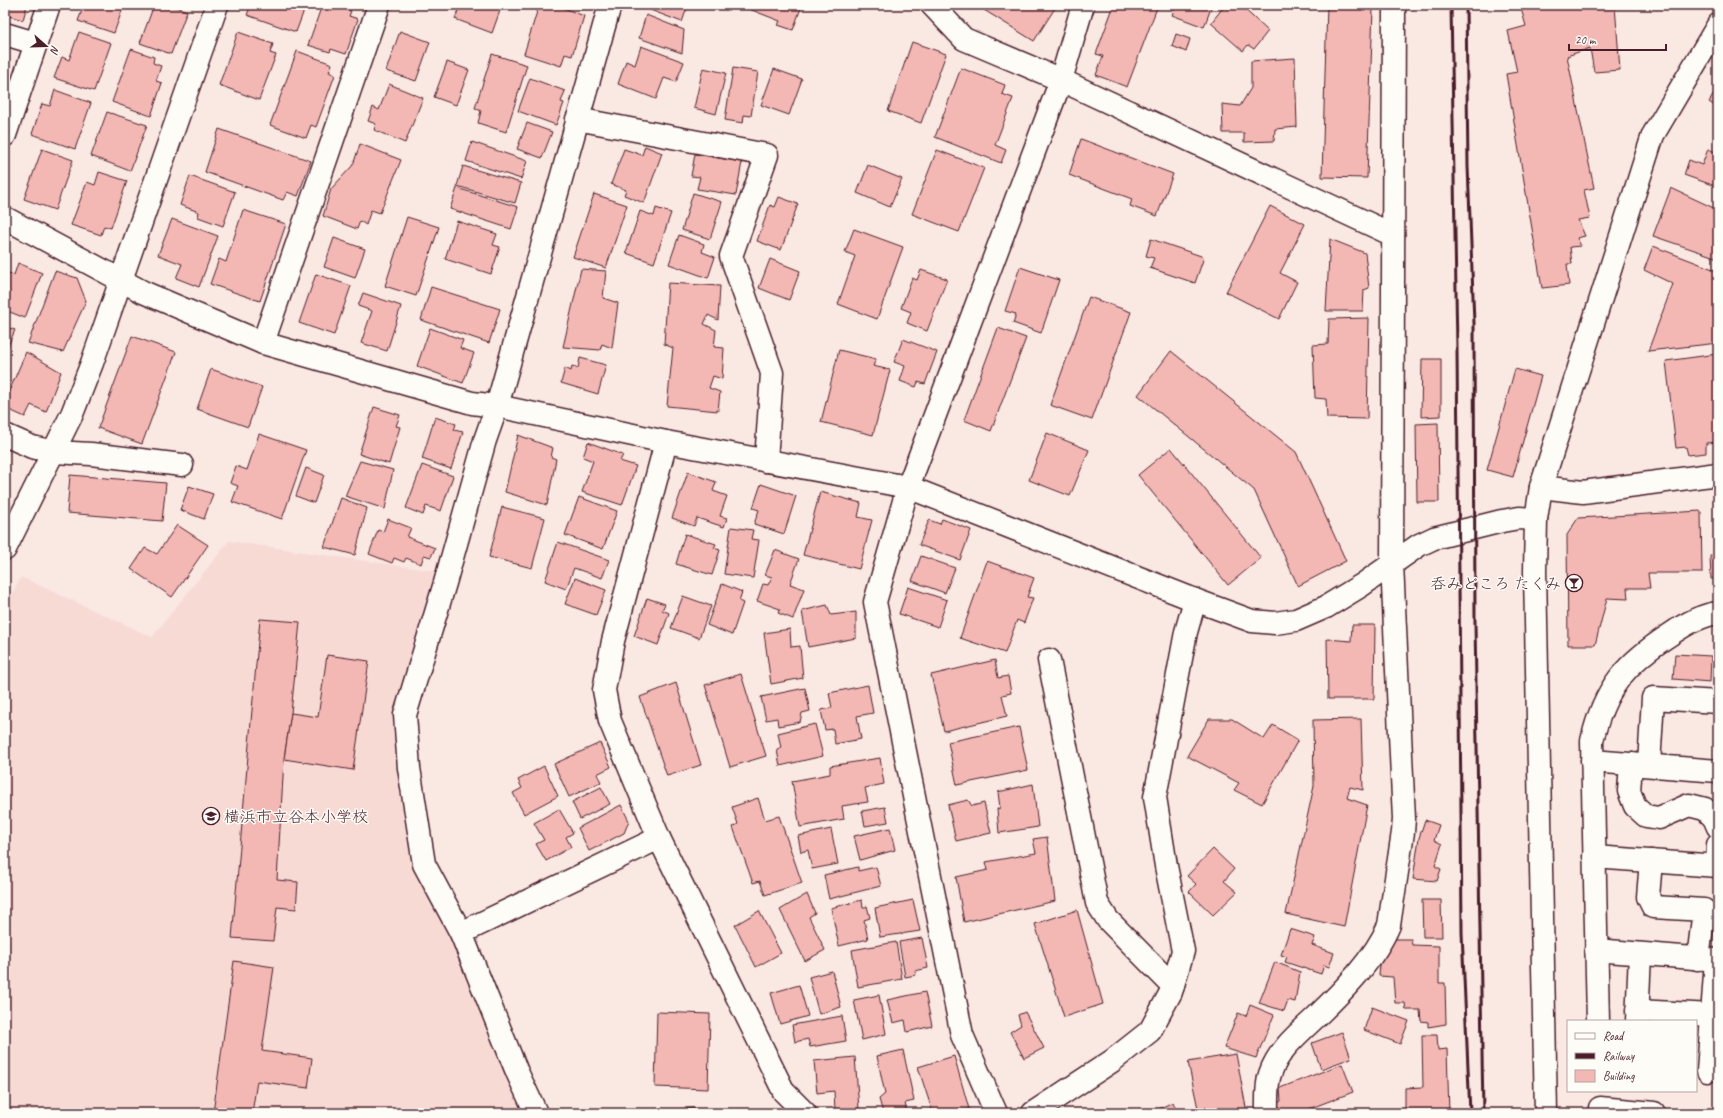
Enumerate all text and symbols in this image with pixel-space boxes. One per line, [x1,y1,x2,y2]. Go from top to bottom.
north arrow [26,26,66,66]
scale bar [1569,26,1666,52]
text: 20 m [1575,32,1597,48]
text: N [47,44,63,57]
bar icon: 呑みどころ たくみ [1564,573,1584,593]
place label: 呑みどころ たくみ [1430,574,1561,594]
school or university icon: 横浜市立谷本小学校 [201,806,221,826]
place label: 横浜市立谷本小学校 [224,807,368,827]
legend [1567,1020,1697,1092]
text: Road [1603,1028,1625,1044]
text: Railway [1603,1048,1635,1064]
text: Building [1603,1068,1635,1084]

